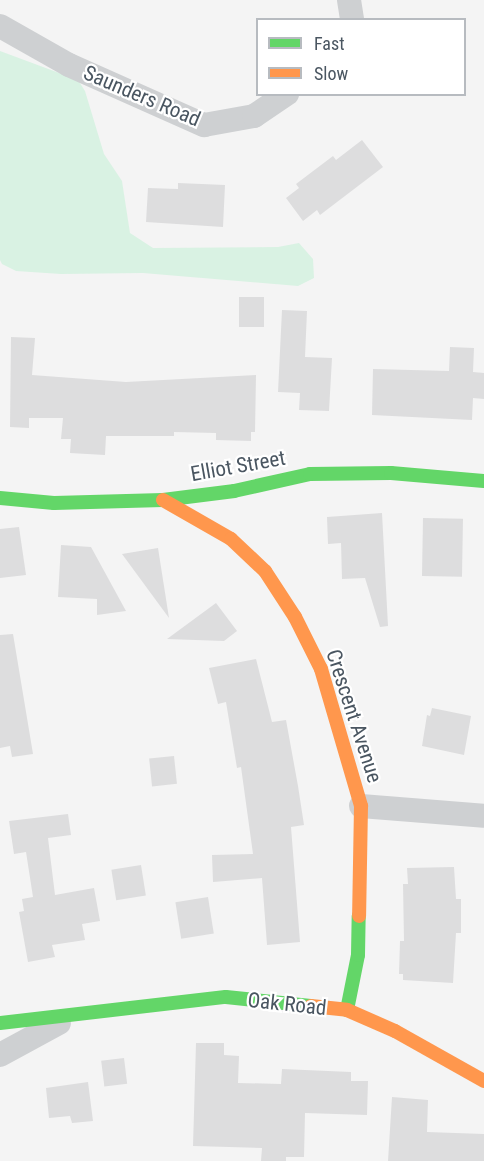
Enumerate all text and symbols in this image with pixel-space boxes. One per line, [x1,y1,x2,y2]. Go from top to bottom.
legend [256,18,466,96]
text: Fast [314,33,345,54]
street label: Saunders Road [80,60,204,132]
text: Slow [314,63,348,84]
street label: Elliot Street [189,445,287,487]
street label: Crescent Avenue [321,646,387,786]
street label: Oak Road [246,987,328,1021]

